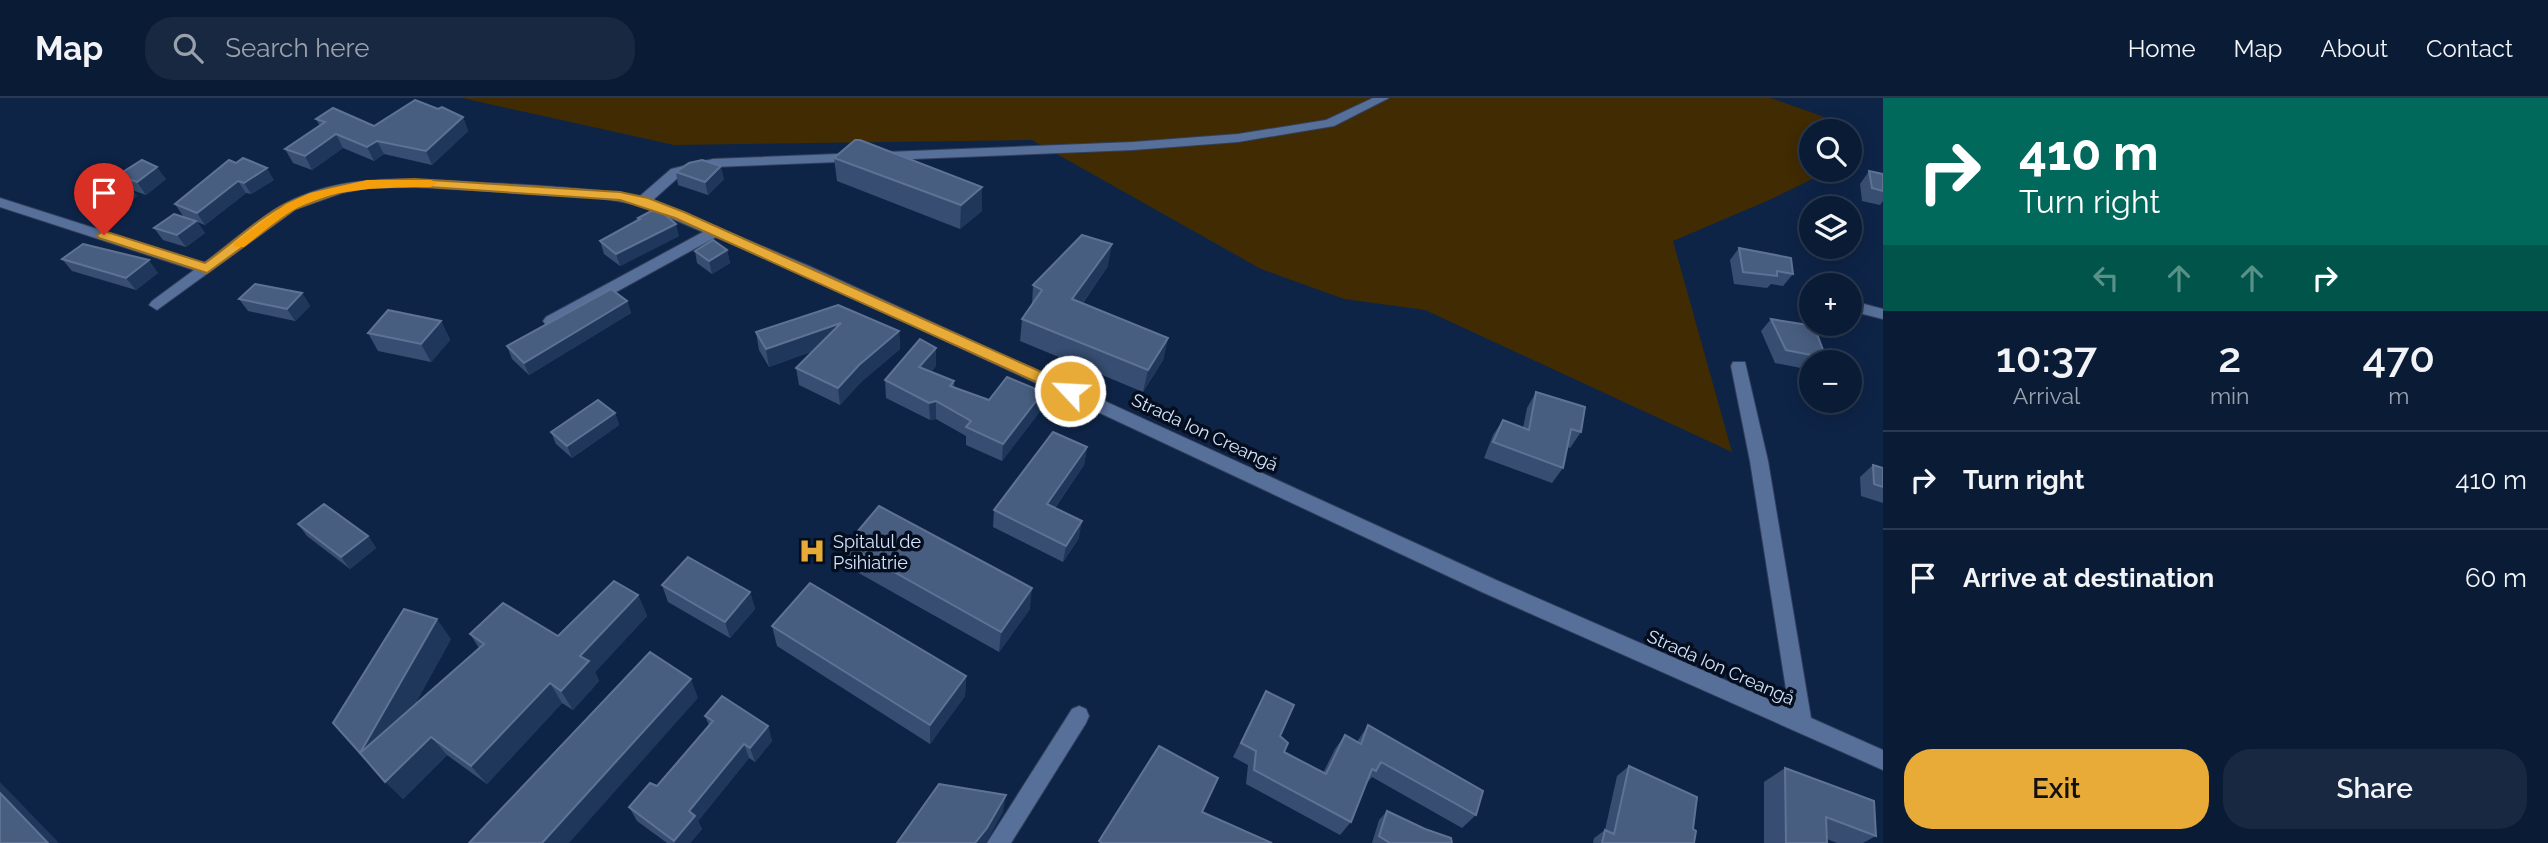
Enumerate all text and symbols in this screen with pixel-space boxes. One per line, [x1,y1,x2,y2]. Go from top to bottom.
search box [145,17,635,80]
text: Map [35,29,103,68]
icon: search [169,29,207,67]
text: Search here [225,33,370,63]
text: Home [2128,34,2196,63]
text: Map [2234,34,2282,63]
text: About [2320,34,2388,63]
text: Contact [2426,34,2513,63]
map controls [1799,119,1862,413]
button: search [1799,119,1862,182]
text: 410 m [2019,124,2159,181]
icon: right [1904,126,1995,217]
pin [74,163,134,235]
icon: arrive [85,174,123,212]
text: Turn right [2019,183,2160,220]
button: layers [1799,196,1862,259]
icon: left [2087,259,2125,297]
icon: ahead [2160,259,2198,297]
icon: ahead [2233,259,2271,297]
icon: right [2306,259,2344,297]
button: + [1799,273,1862,336]
text: 10:37 [1996,333,2097,382]
text: 2 [2218,333,2241,382]
text: 470 [2362,333,2435,382]
button: − [1799,350,1862,413]
position arrow [1033,354,1107,428]
text: Arrival [2013,382,2080,409]
text: min [2210,382,2250,409]
text: m [2388,382,2409,409]
street label: Strada Ion Creangă [1129,389,1281,475]
icon: right [1904,461,1942,499]
text: Turn right [1963,465,2084,495]
text: 410 m [2455,465,2527,495]
place label: Spitalul de Psihiatrie [833,531,922,573]
hospital icon: Spitalul de Psihiatrie [797,536,827,566]
icon: arrive [1904,559,1942,597]
text: Arrive at destination [1963,563,2214,593]
text: 60 m [2465,563,2527,593]
street label: Strada Ion Creangă [1644,625,1798,709]
button: Exit [1904,749,2209,829]
button: Share [2223,749,2527,829]

